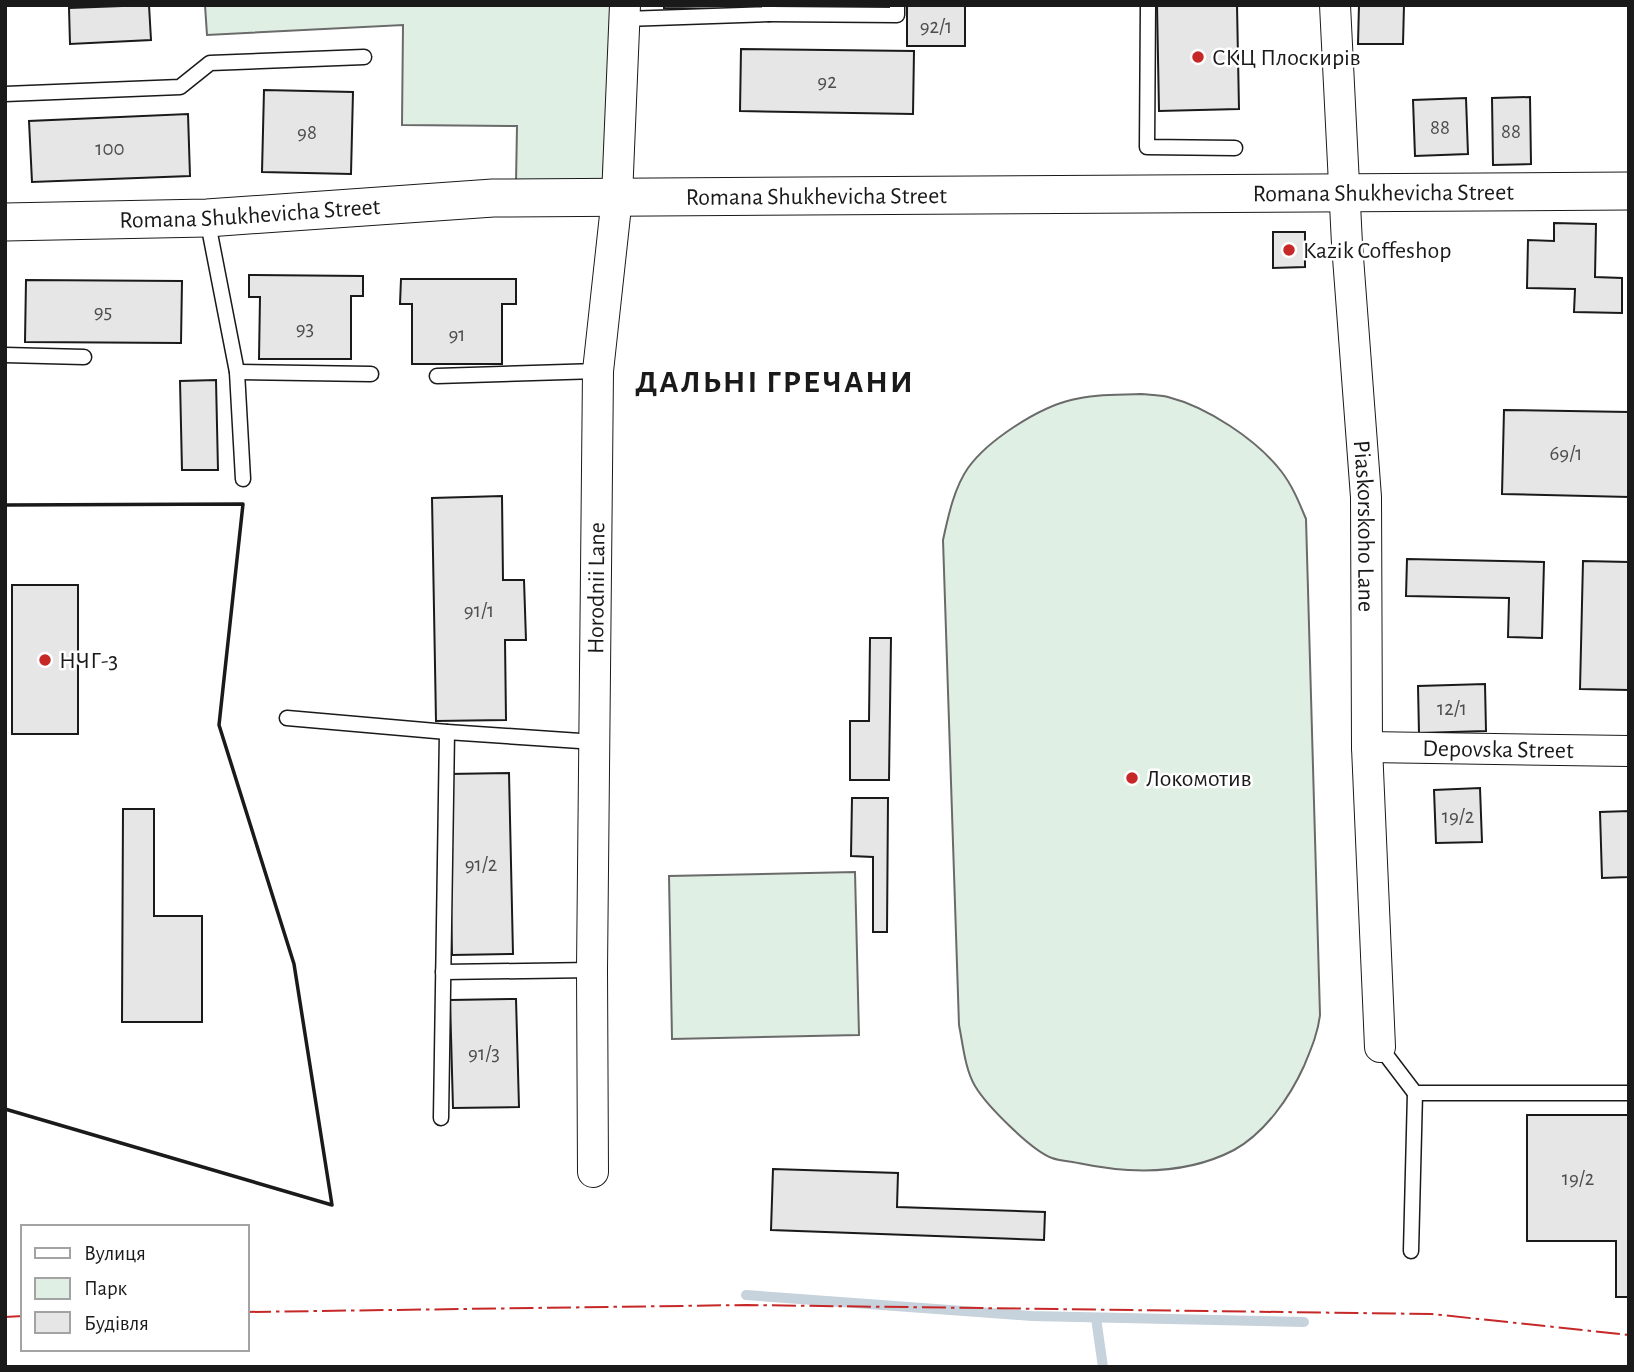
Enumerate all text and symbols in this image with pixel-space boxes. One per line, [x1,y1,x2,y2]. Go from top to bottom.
house number: 92/1 [920,16,952,37]
place label: СКЦ Плоскирів [1212,46,1361,70]
marker: СКЦ Плоскирів [1190,49,1206,65]
house number: 92 [817,71,837,92]
house number: 88 [1430,117,1450,138]
house number: 88 [1501,121,1521,142]
house number: 98 [297,122,317,143]
house number: 100 [95,138,125,159]
street label: Romana Shukhevicha Street [1253,181,1514,206]
street label: Romana Shukhevicha Street [686,184,947,210]
street label: Romana Shukhevicha Street [119,195,381,233]
place label: Kazik Coffeshop [1303,239,1451,263]
marker: Kazik Coffeshop [1281,242,1297,258]
house number: 95 [94,301,112,322]
house number: 93 [296,318,314,339]
house number: 91 [448,324,466,345]
district label: ДАЛЬНІ ГРЕЧАНИ [635,366,915,398]
street label: Piaskorskoho Lane [1349,439,1377,612]
house number: 69/1 [1550,443,1583,464]
street label: Horodnii Lane [584,522,609,654]
house number: 91/1 [464,600,494,621]
place label: НЧГ-3 [59,649,118,673]
marker: НЧГ-3 [37,652,53,668]
house number: 12/1 [1437,698,1467,719]
street label: Depovska Street [1422,737,1574,763]
place label: Локомотив [1146,767,1252,791]
marker: Локомотив [1124,770,1140,786]
house number: 19/2 [1442,806,1474,827]
house number: 91/2 [465,854,497,875]
house number: 91/3 [468,1043,500,1064]
house number: 19/2 [1562,1168,1594,1189]
legend [21,1225,248,1351]
text: Вулиця [84,1243,146,1264]
text: Парк [84,1278,128,1299]
text: Будівля [84,1313,149,1334]

